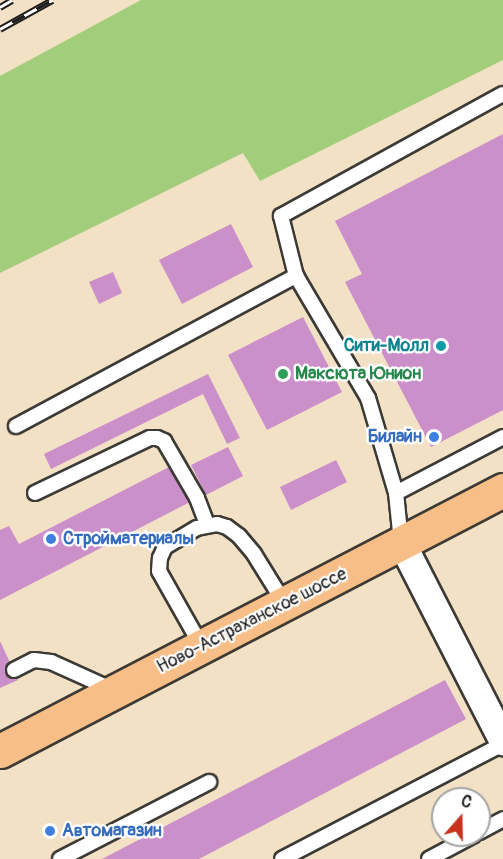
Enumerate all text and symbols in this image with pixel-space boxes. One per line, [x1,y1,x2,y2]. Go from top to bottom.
place label: Сити-Молл [344,335,429,357]
marker: Сити-Молл [434,339,448,353]
place label: Максюта Юнион [295,363,421,385]
marker: Максюта Юнион [276,367,290,381]
place label: Билайн [368,426,422,448]
marker: Билайн [427,430,441,444]
place label: Стройматериалы [63,528,194,550]
marker: Стройматериалы [44,532,58,546]
street label: Ново-Астраханское шоссе [153,564,351,678]
north arrow [431,787,491,847]
text: С [458,791,475,813]
place label: Автомагазин [62,820,162,842]
marker: Автомагазин [43,824,57,838]

